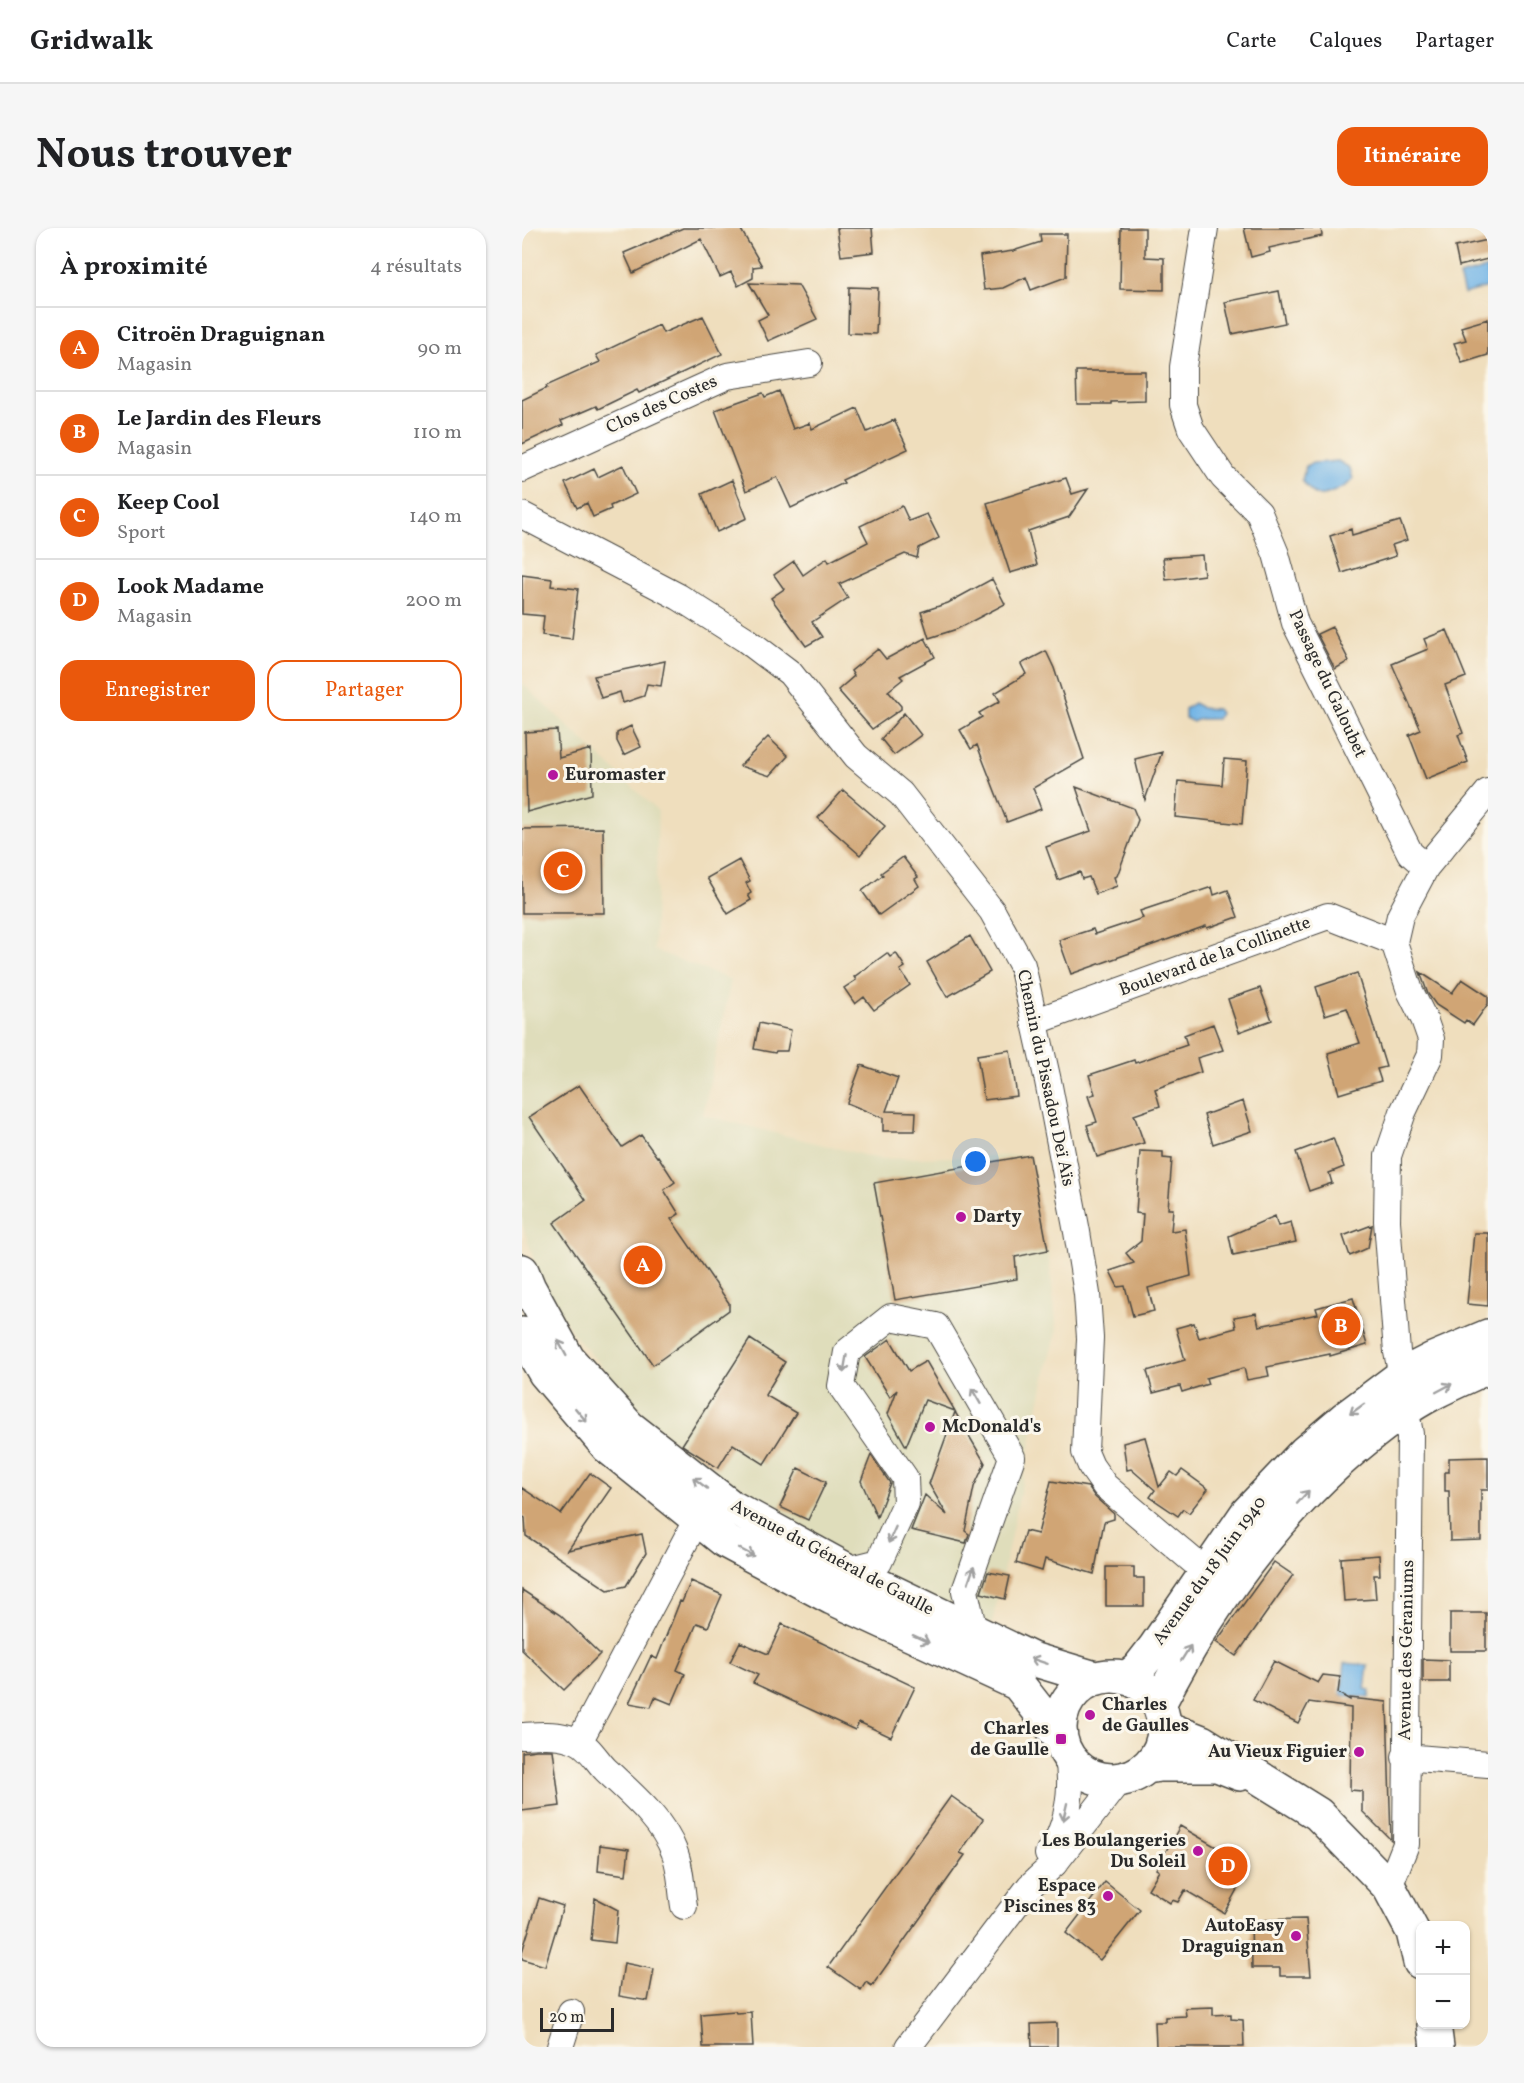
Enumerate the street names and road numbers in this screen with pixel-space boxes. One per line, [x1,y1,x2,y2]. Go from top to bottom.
street label: Clos des Costes [602,369,722,441]
street label: Passage du Galoubet [1282,606,1372,762]
street label: Boulevard de la Collinette [1116,911,1314,1003]
street label: Chemin du Pissadou Deï Aïs [1010,967,1080,1189]
street label: Avenue du 18 Juin 1940 [1147,1491,1273,1651]
street label: Avenue du Général de Gaulle [726,1494,938,1622]
street label: Avenue des Géraniums [1393,1559,1421,1741]

